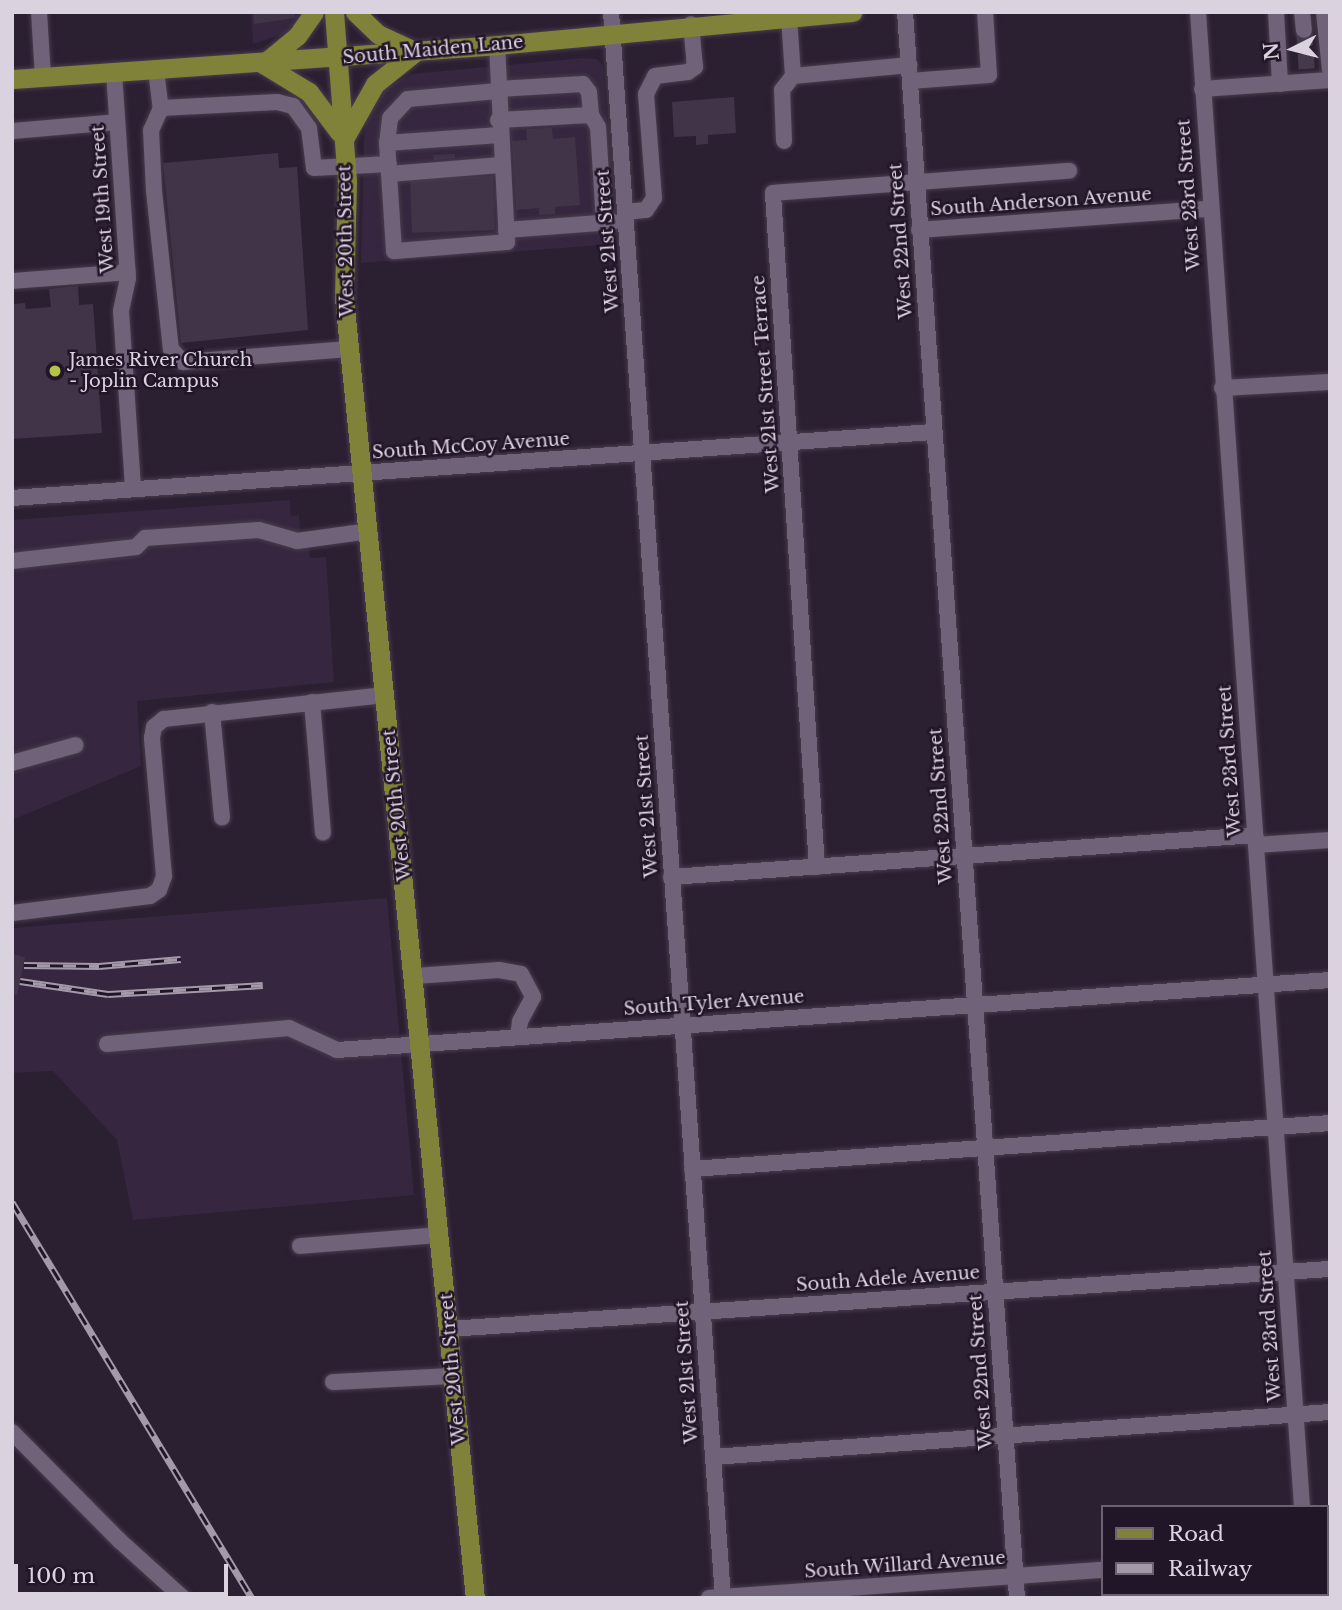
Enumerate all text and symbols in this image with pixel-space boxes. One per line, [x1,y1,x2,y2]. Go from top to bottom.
north arrow [1258,14,1328,84]
street label: South Maiden Lane [342,31,524,69]
text: N [1259,41,1284,61]
street label: West 23rd Street [1173,118,1205,272]
street label: West 19th Street [87,124,119,274]
street label: West 22nd Street [885,162,917,320]
street label: West 20th Street [334,164,358,318]
street label: West 21st Street [592,169,624,313]
street label: South Anderson Avenue [929,183,1153,221]
street label: West 21st Street Terrace [748,274,784,494]
place label: James River Church - Joplin Campus [69,350,253,392]
marker: James River Church - Joplin Campus [47,363,63,379]
street label: South McCoy Avenue [371,428,571,464]
street label: West 23rd Street [1214,684,1246,838]
street label: West 22nd Street [925,727,957,885]
street label: West 20th Street [378,728,416,882]
street label: West 21st Street [631,734,663,878]
street label: South Tyler Avenue [622,986,806,1020]
street label: West 23rd Street [1254,1249,1286,1403]
street label: South Adele Avenue [795,1262,981,1296]
street label: West 20th Street [436,1292,470,1446]
street label: West 22nd Street [965,1293,997,1451]
street label: West 21st Street [671,1300,703,1444]
legend [1100,1505,1328,1596]
text: Road [1168,1521,1224,1547]
street label: South Willard Avenue [803,1547,1007,1583]
scale bar [18,1550,231,1594]
text: Railway [1168,1556,1252,1582]
text: 100 m [27,1563,95,1589]

